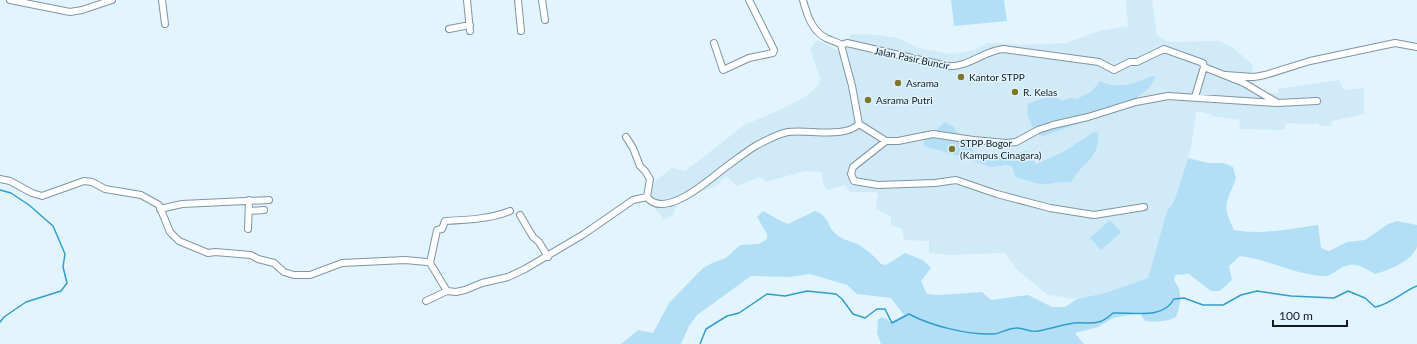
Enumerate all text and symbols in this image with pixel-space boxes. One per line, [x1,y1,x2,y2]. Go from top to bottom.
street label: Jalan Pasir Buncir [873,44,951,72]
place label: Kantor STPP [969,71,1025,83]
marker: Kantor STPP [956,72,966,82]
place label: Asrama [906,77,939,89]
marker: Asrama [893,78,903,88]
place label: R. Kelas [1023,86,1057,98]
marker: R. Kelas [1010,87,1020,97]
place label: Asrama Putri [876,94,933,106]
marker: Asrama Putri [863,95,873,105]
place label: STPP Bogor (Kampus Cinagara) [960,137,1042,161]
marker: STPP Bogor (Kampus Cinagara) [947,144,957,154]
scale bar [1273,302,1347,328]
text: 100 m [1279,308,1313,323]

